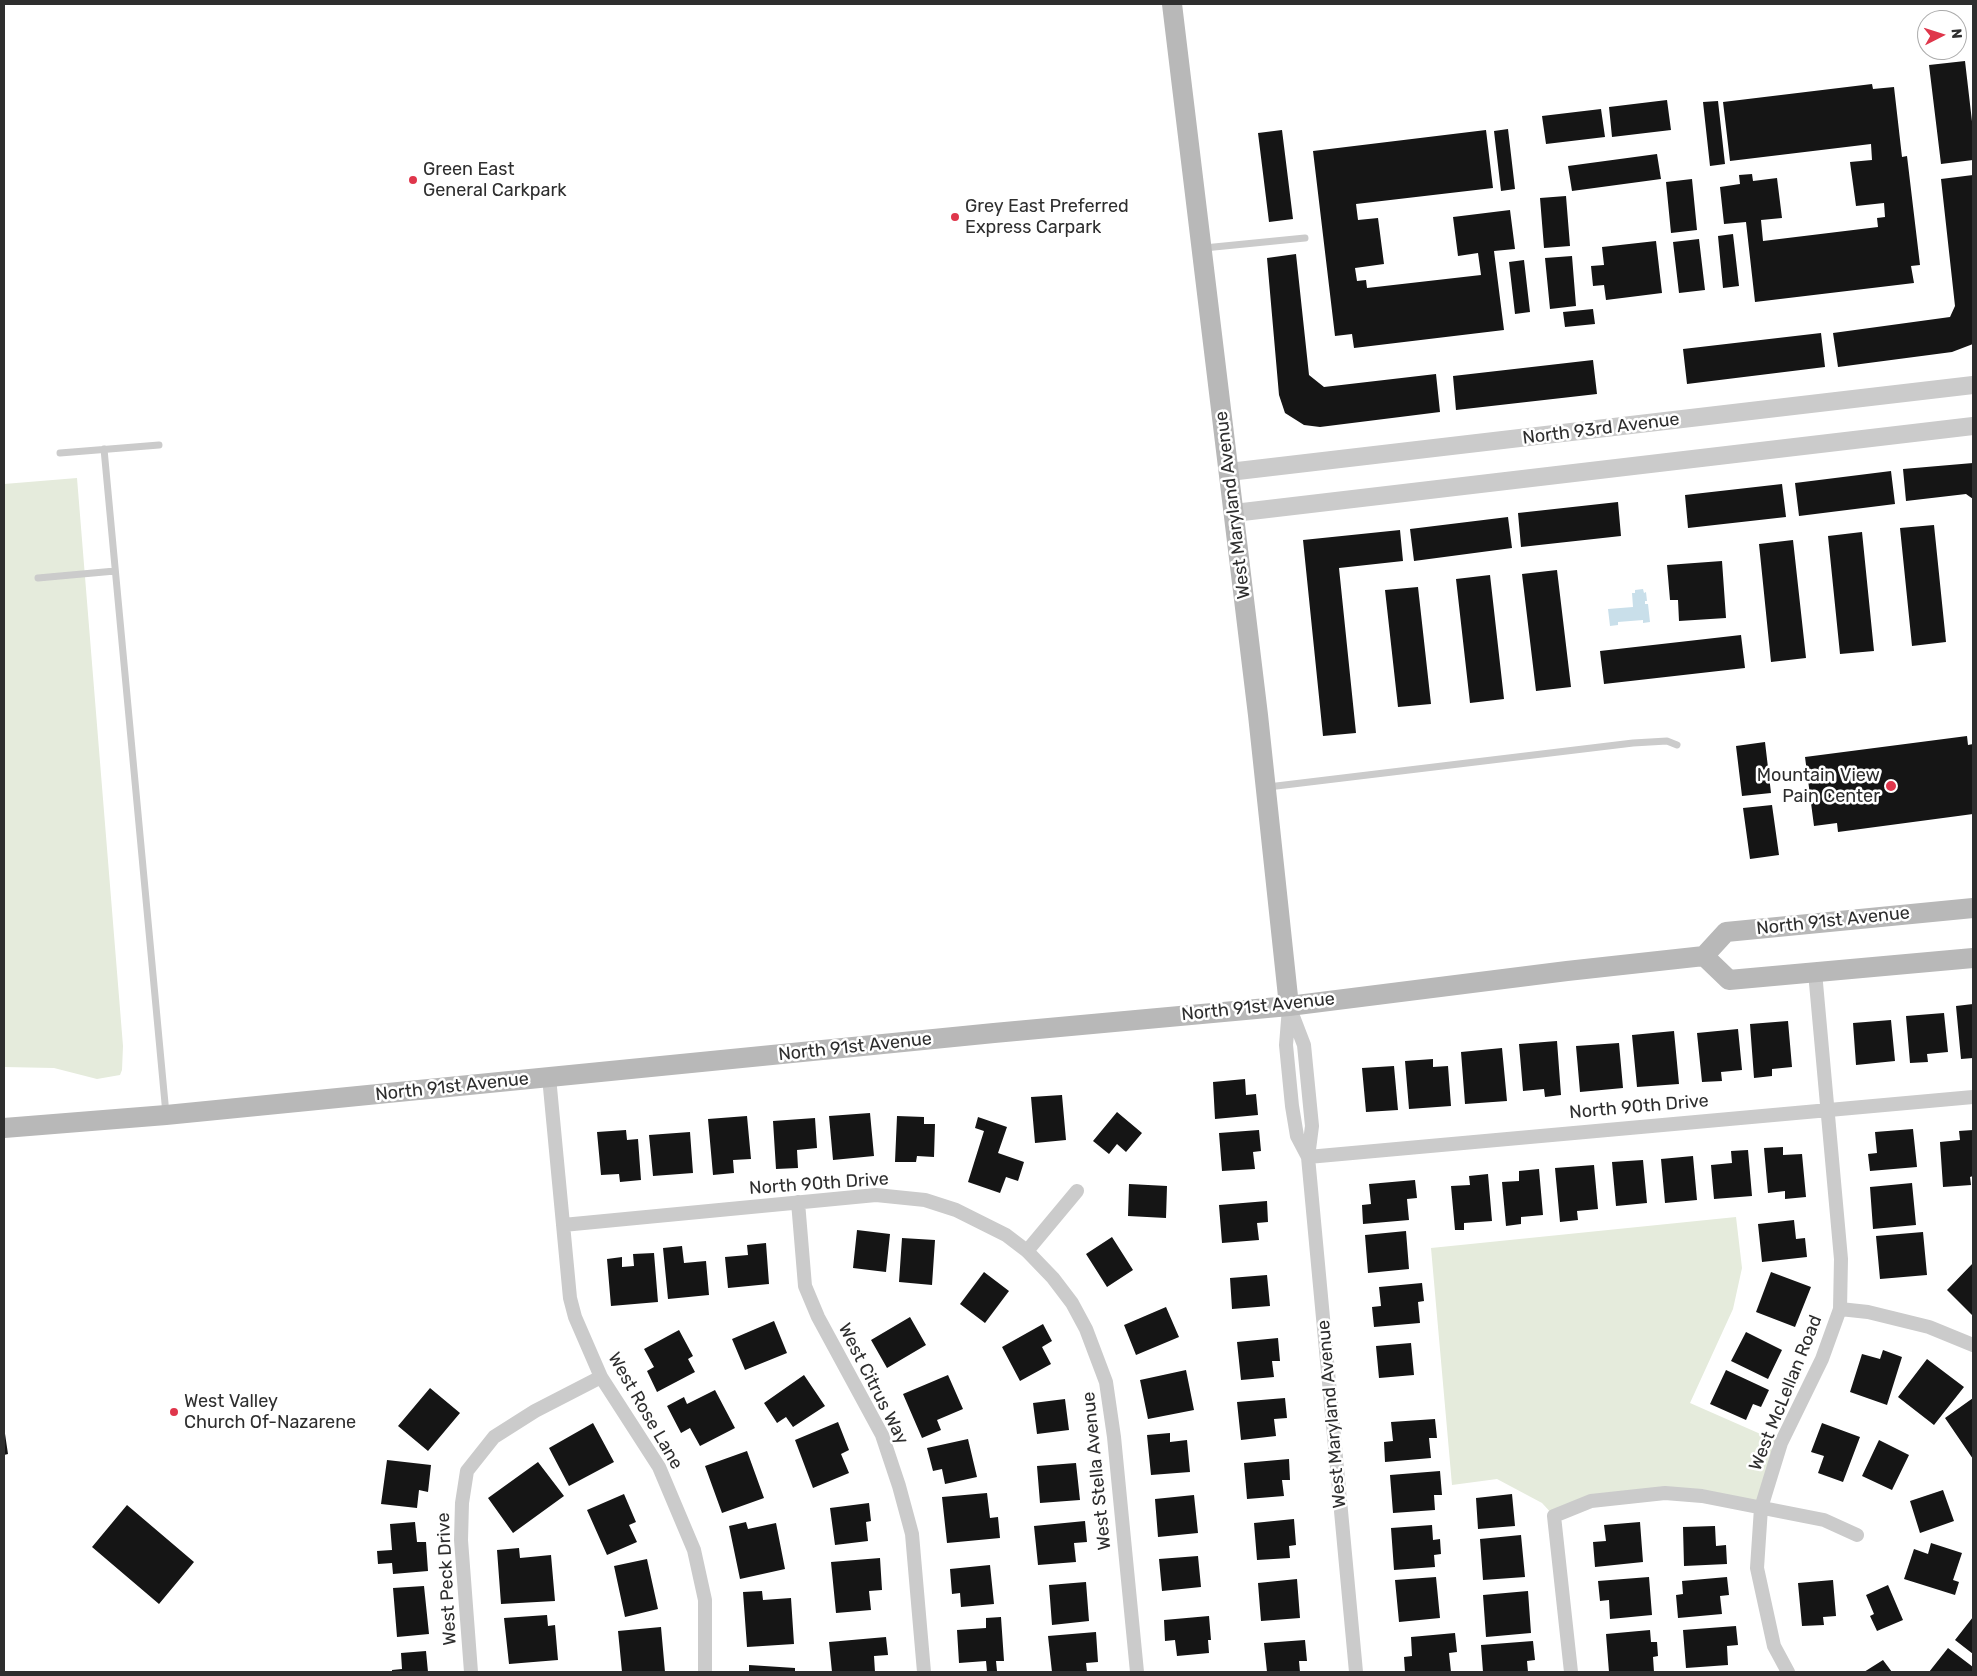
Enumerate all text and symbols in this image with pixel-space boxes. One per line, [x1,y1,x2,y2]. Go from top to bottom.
north arrow [1917,10,1967,60]
text: N [1948,28,1965,39]
place label: Green East General Carkpark [423,159,567,202]
marker: Green East General Carkpark [407,174,419,186]
place label: Grey East Preferred Express Carpark [965,196,1129,238]
marker: Grey East Preferred Express Carpark [949,211,961,223]
street label: North 93rd Avenue [1521,409,1681,449]
street label: West Maryland Avenue [1211,410,1255,600]
place label: Mountain View Pain Center [1757,765,1880,808]
marker: Mountain View Pain Center [1884,779,1898,793]
street label: North 91st Avenue [1755,902,1911,940]
street label: North 91st Avenue [1180,988,1336,1026]
street label: North 91st Avenue [777,1028,933,1066]
street label: North 91st Avenue [374,1068,530,1106]
street label: North 90th Drive [1568,1090,1710,1124]
street label: North 90th Drive [748,1168,890,1200]
street label: West McLellan Road [1745,1312,1827,1474]
street label: West Maryland Avenue [1313,1319,1351,1509]
street label: West Citrus Way [833,1320,913,1448]
street label: West Rose Lane [603,1349,687,1473]
place label: West Valley Church Of-Nazarene [184,1391,356,1434]
street label: West Stella Avenue [1078,1391,1116,1551]
marker: West Valley Church Of-Nazarene [168,1406,180,1418]
street label: West Peck Drive [433,1512,461,1646]

